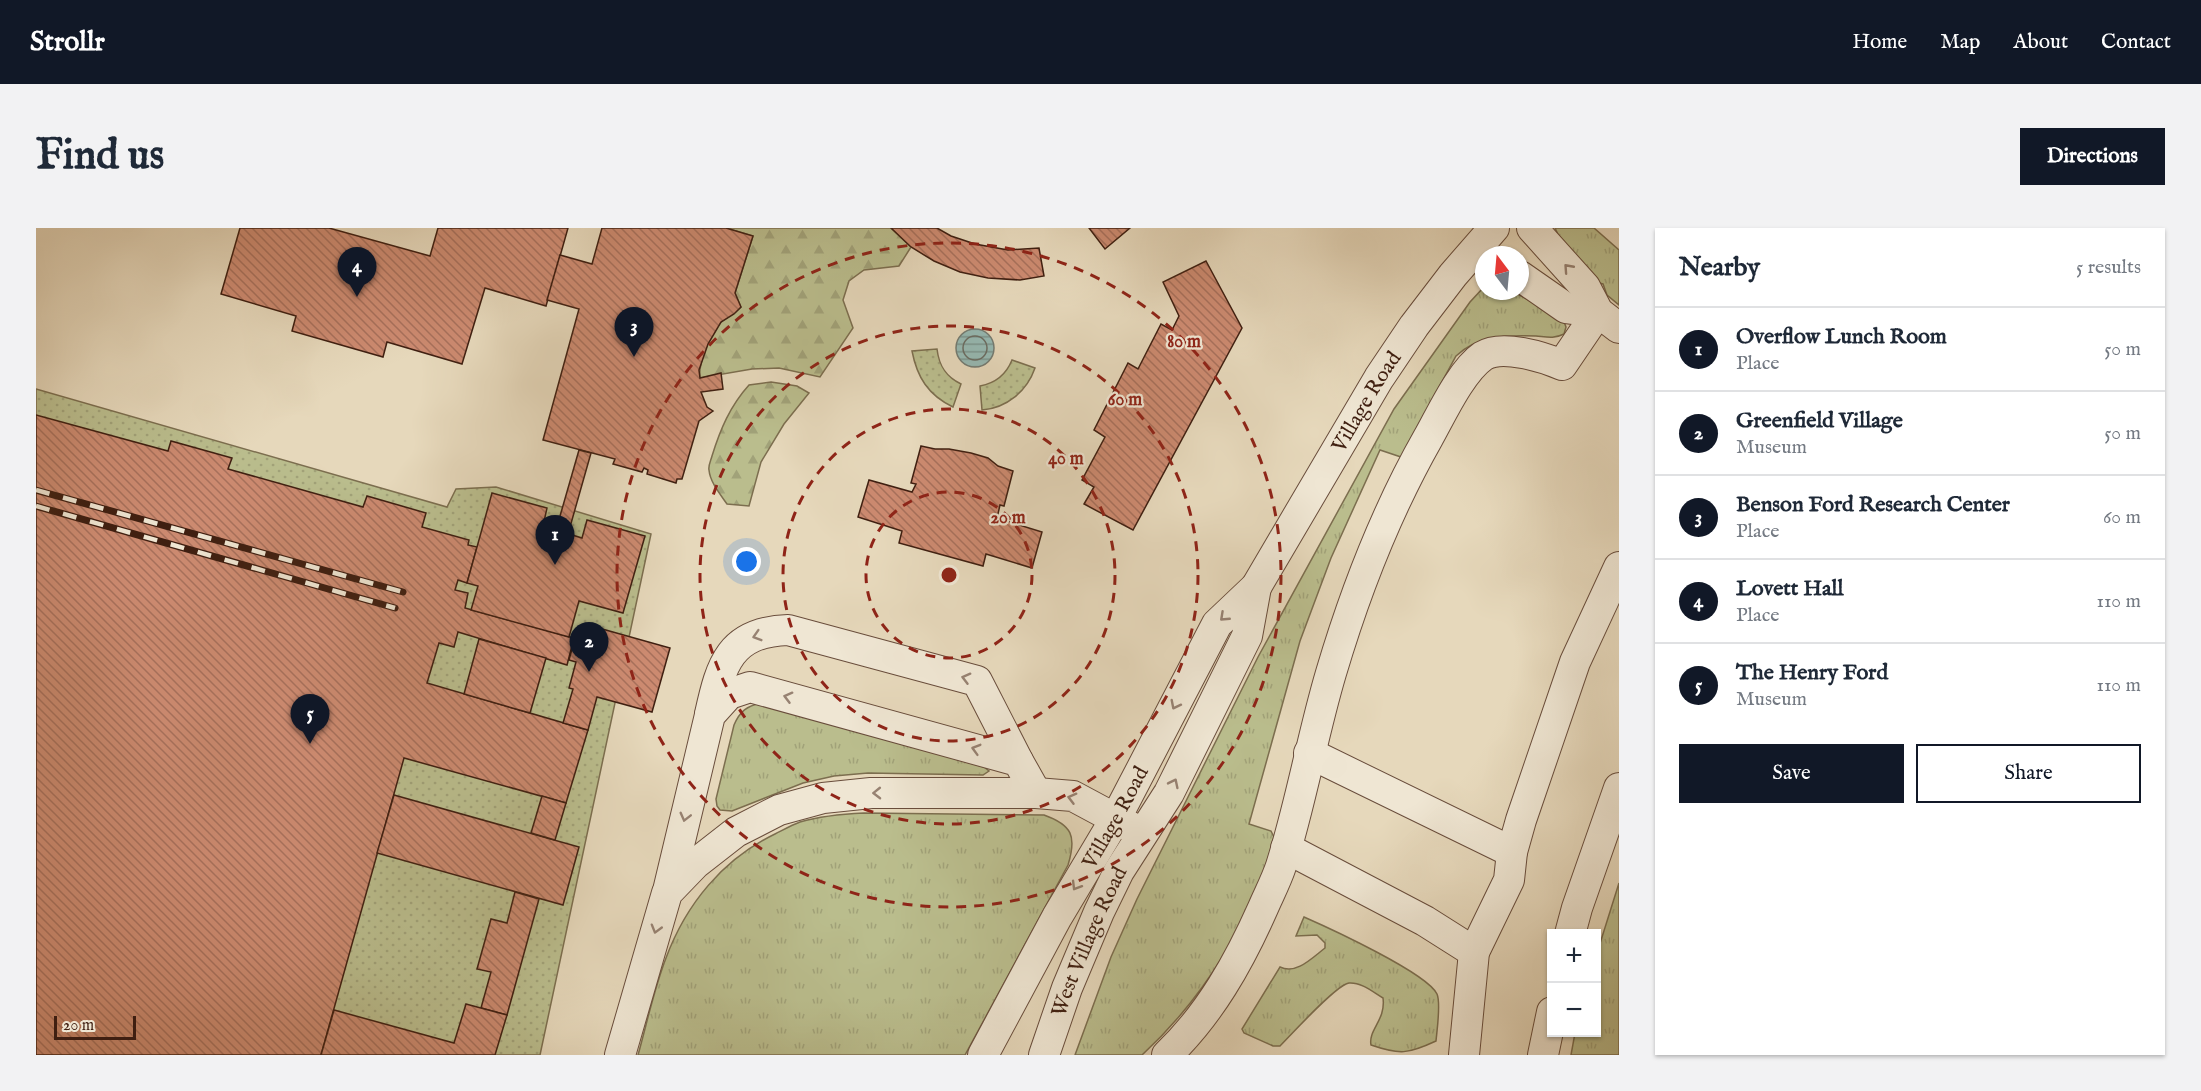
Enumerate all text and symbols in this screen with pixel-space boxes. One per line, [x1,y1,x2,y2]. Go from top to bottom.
text: Strollr [30,25,105,60]
text: Home [1852,29,1907,56]
text: Map [1940,29,1980,56]
text: About [2013,29,2068,56]
text: Contact [2101,29,2171,56]
button: Directions [2020,128,2165,185]
text: Find us [36,130,164,183]
north arrow [1475,246,1529,300]
pin: 4 [338,248,376,297]
text: Nearby [1679,251,1760,284]
text: 5 results [2076,255,2141,280]
one-way arrow [1564,264,1575,275]
pin: 3 [614,308,654,357]
text: Overflow Lunch Room [1736,323,1947,351]
text: 80 m [1167,331,1201,354]
text: 1 [1695,337,1702,362]
text: 50 m [2104,337,2141,362]
street label: Village Road [1326,346,1408,458]
text: Place [1736,351,1779,376]
text: 60 m [1108,389,1142,412]
text: Greenfield Village [1736,407,1903,435]
text: 2 [1694,421,1703,446]
text: 50 m [2104,421,2141,446]
text: Museum [1736,435,1807,460]
text: 40 m [1048,448,1084,471]
text: Benson Ford Research Center [1736,491,2010,519]
text: 3 [1695,505,1702,530]
text: 60 m [2103,505,2141,530]
text: 20 m [990,507,1026,530]
pin: 1 [536,516,574,565]
text: Place [1736,519,1779,544]
your location [732,547,761,576]
centre of rings [939,565,959,585]
text: Lovett Hall [1736,575,1844,603]
text: 4 [1694,589,1703,614]
text: 110 m [2097,589,2141,614]
text: Place [1736,603,1779,628]
one-way arrow [1221,610,1231,621]
pin: 2 [570,622,608,672]
one-way arrow [752,629,763,641]
text: The Henry Ford [1736,659,1888,687]
one-way arrow [962,673,972,685]
text: 5 [1695,673,1702,698]
text: 110 m [2097,673,2141,698]
text: Museum [1736,687,1807,712]
one-way arrow [783,692,793,705]
pin: 5 [290,694,330,744]
one-way arrow [1171,699,1182,709]
one-way arrow [971,744,982,756]
button: Save [1679,744,1904,803]
button: Share [1916,744,2141,803]
street label: Village Road [1076,761,1156,875]
one-way arrow [1166,779,1178,790]
one-way arrow [873,787,882,799]
one-way arrow [1067,792,1077,805]
one-way arrow [680,811,693,821]
street label: West Village Road [1046,862,1134,1021]
one-way arrow [1071,880,1083,890]
one-way arrow [651,923,663,934]
map controls [1547,929,1601,1037]
button: + [1547,929,1601,983]
button: − [1547,983,1601,1037]
scale bar [54,1013,136,1040]
text: 20 m [63,1016,94,1036]

